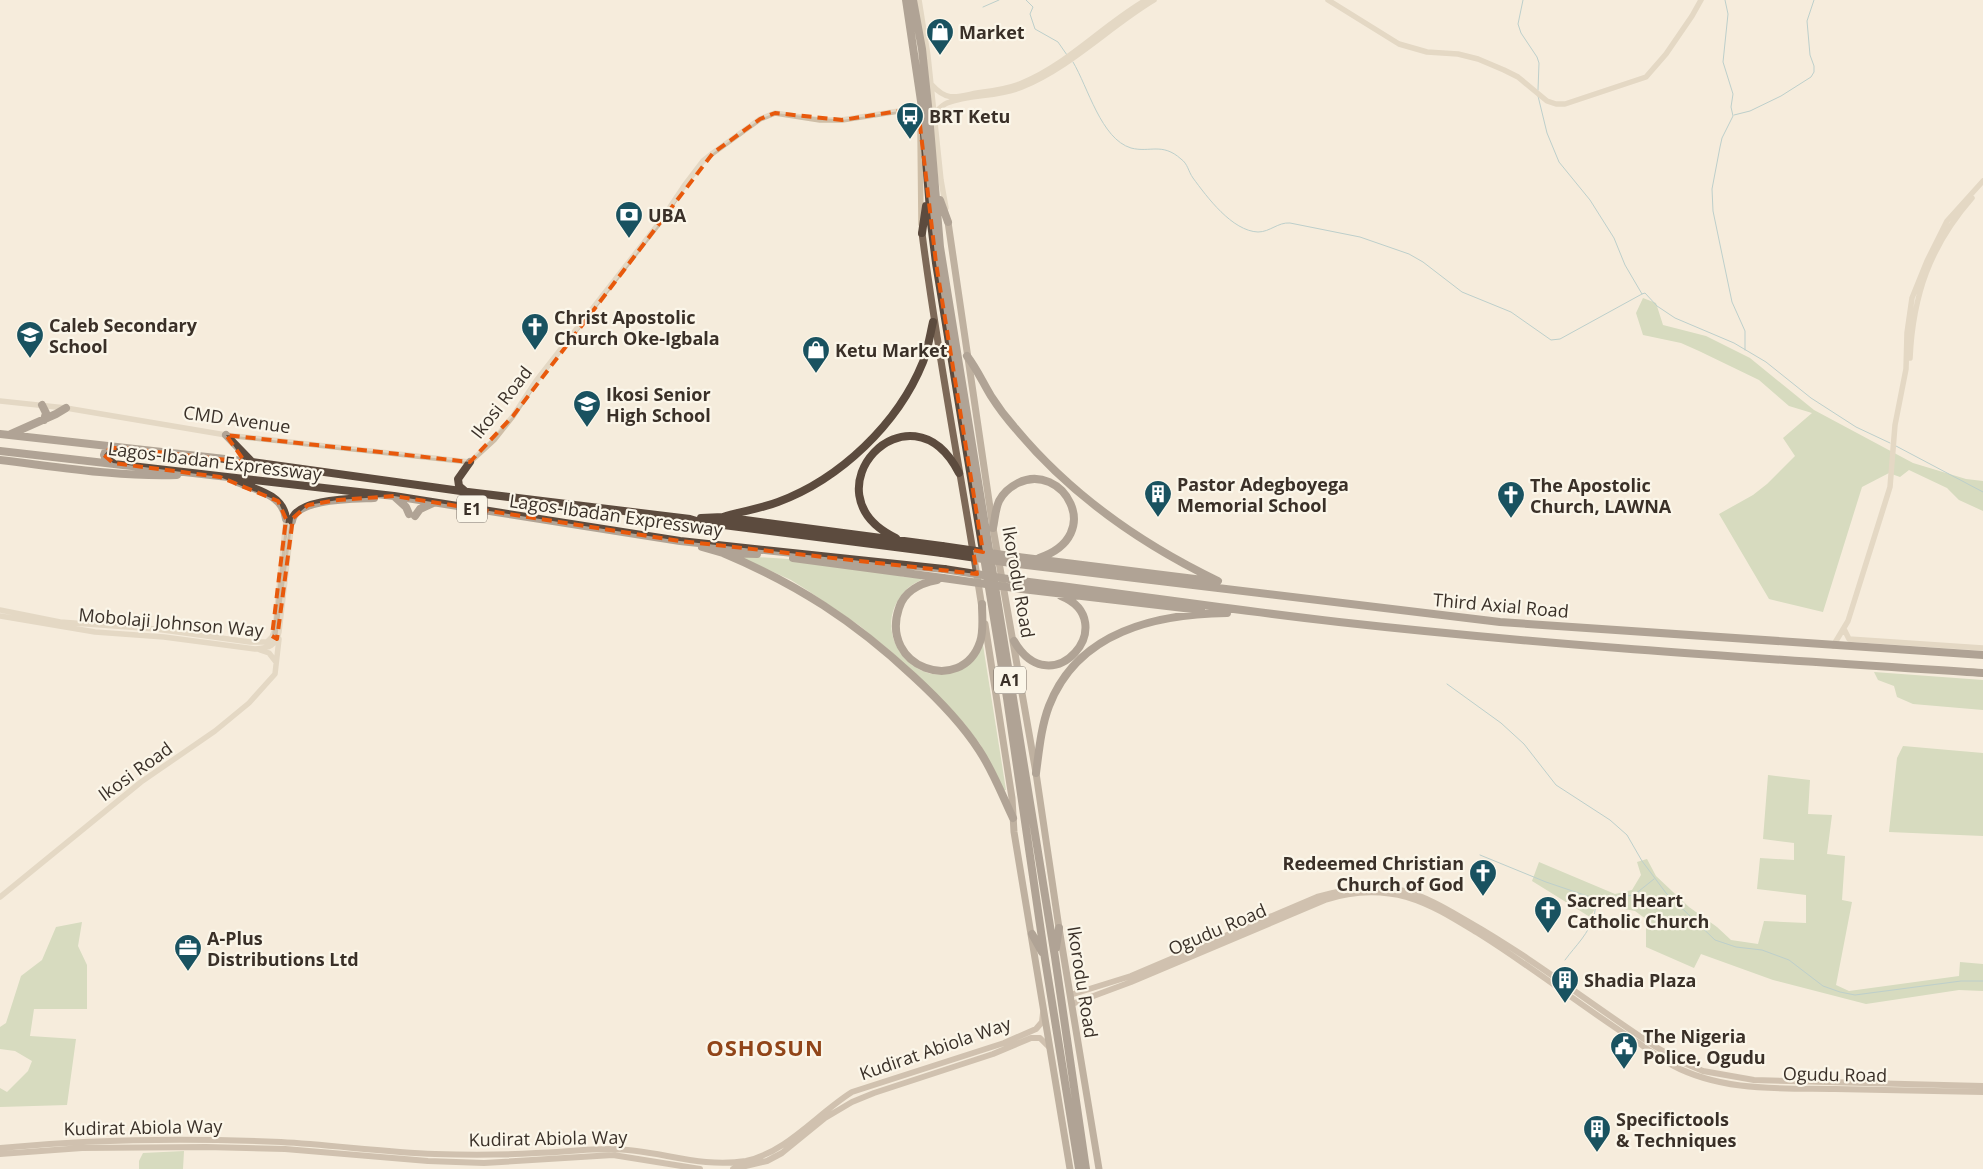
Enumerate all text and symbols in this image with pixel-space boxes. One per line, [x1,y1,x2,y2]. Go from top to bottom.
shop icon: Market [925,17,955,56]
place label: Market [959,20,1025,44]
bus stop icon: BRT Ketu [895,101,925,140]
place label: BRT Ketu [929,104,1010,128]
bank icon: UBA [614,200,644,239]
place label: UBA [648,203,687,227]
place label: Christ Apostolic Church Oke-Igbala [554,305,720,350]
church icon: Christ Apostolic Church Oke-Igbala [520,312,550,351]
place label: Caleb Secondary School [49,313,198,358]
school or university icon: Caleb Secondary School [15,320,45,359]
shop icon: Ketu Market [801,335,831,374]
place label: Ketu Market [835,338,948,362]
street label: Ikosi Road [465,361,537,443]
place label: Ikosi Senior High School [606,382,711,427]
school or university icon: Ikosi Senior High School [572,389,602,428]
street label: CMD Avenue [182,400,292,438]
street label: Lagos-Ibadan Expressway [107,436,324,486]
place label: Pastor Adegboyega Memorial School [1177,472,1349,517]
place label: The Apostolic Church, LAWNA [1530,473,1672,518]
building icon: Pastor Adegboyega Memorial School [1143,479,1173,518]
church icon: The Apostolic Church, LAWNA [1496,480,1526,519]
street label: Lagos-Ibadan Expressway [508,488,725,542]
road number: E1 [457,496,487,522]
street label: Ikorodu Road [997,524,1041,640]
street label: Third Axial Road [1432,587,1570,623]
street label: Mobolaji Johnson Way [77,602,266,642]
road number: A1 [994,666,1026,694]
street label: Ikosi Road [93,736,177,806]
place label: Redeemed Christian Church of God [1283,851,1464,896]
church icon: Redeemed Christian Church of God [1468,858,1498,897]
place label: Sacred Heart Catholic Church [1567,888,1709,933]
church icon: Sacred Heart Catholic Church [1533,895,1563,934]
street label: Ogudu Road [1164,898,1270,960]
street label: Ikorodu Road [1062,924,1104,1040]
place label: A-Plus Distributions Ltd [207,926,359,971]
office icon: A-Plus Distributions Ltd [173,933,203,972]
building icon: Shadia Plaza [1550,965,1580,1004]
place label: Shadia Plaza [1584,968,1696,992]
street label: Kudirat Abiola Way [856,1011,1015,1085]
place label: The Nigeria Police, Ogudu [1643,1024,1766,1069]
public building icon: The Nigeria Police, Ogudu [1609,1031,1639,1070]
district label: OSHOSUN [706,1032,824,1062]
street label: Ogudu Road [1783,1061,1887,1087]
place label: Specifictools & Techniques [1616,1107,1736,1152]
street label: Kudirat Abiola Way [63,1114,224,1140]
building icon: Specifictools & Techniques [1582,1114,1612,1153]
street label: Kudirat Abiola Way [468,1125,629,1151]

